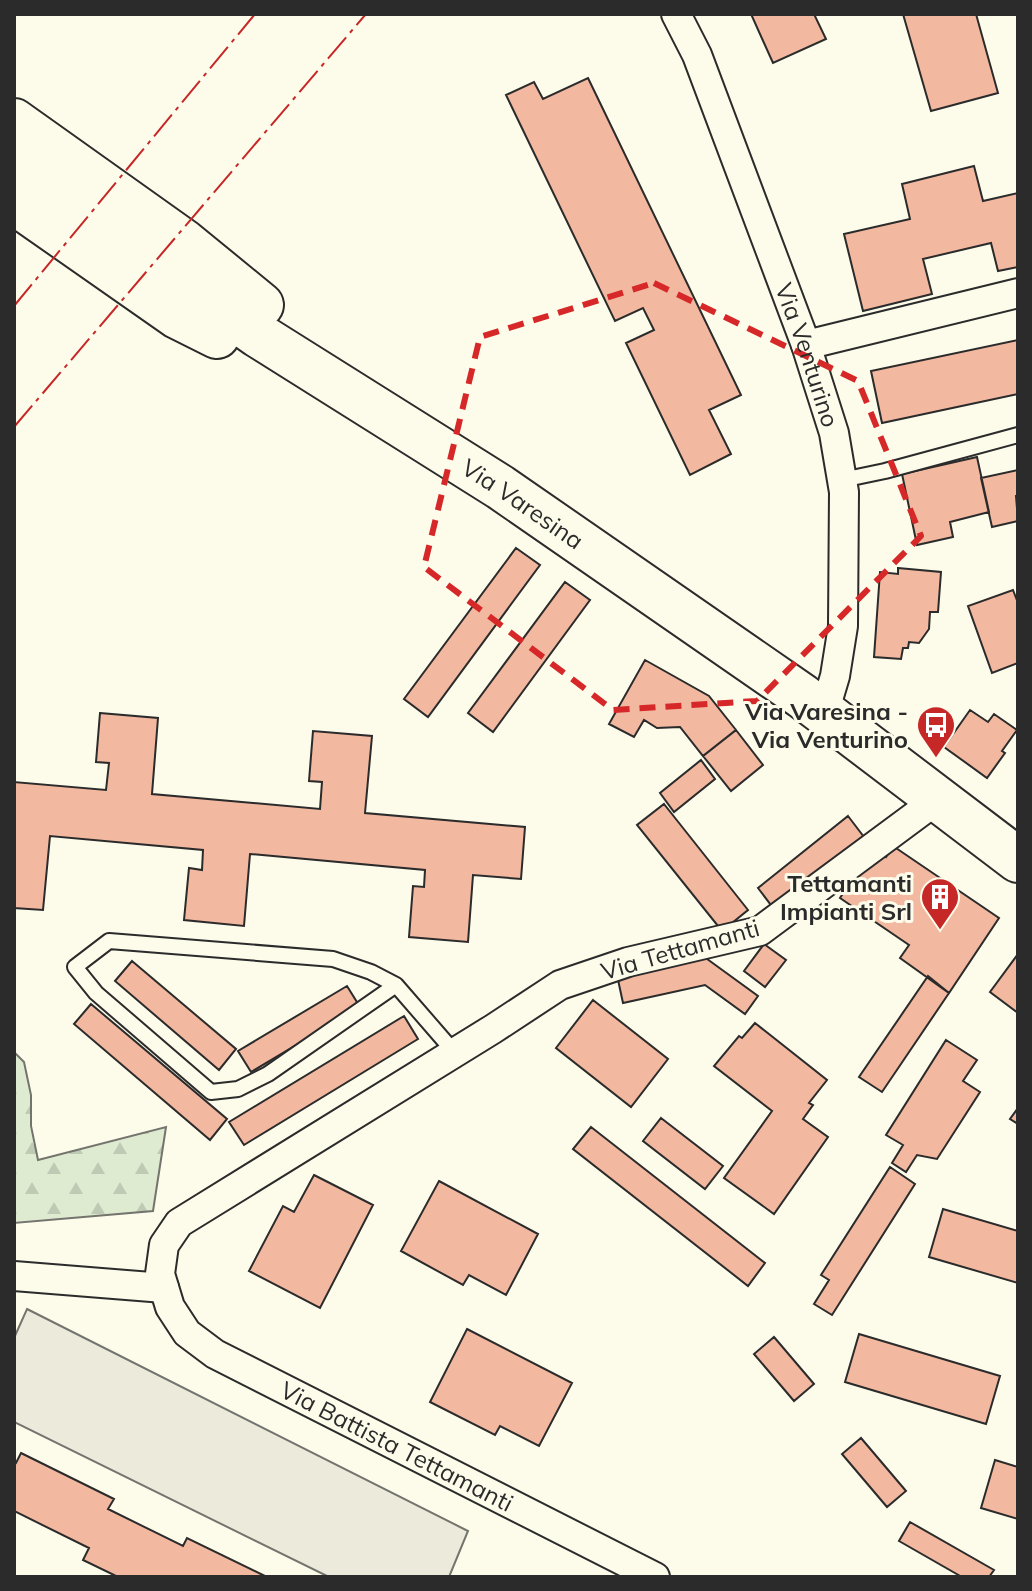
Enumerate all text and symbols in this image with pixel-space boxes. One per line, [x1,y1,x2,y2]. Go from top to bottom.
street label: Via Venturino [769,279,846,431]
street label: Via Varesina [456,452,590,555]
place label: Via Varesina - Via Venturino [744,696,908,754]
bus stop icon: Via Varesina - Via Venturino [915,704,957,759]
place label: Tettamanti Impianti Srl [780,868,912,926]
building icon: Tettamanti Impianti Srl [919,876,961,931]
street label: Via Tettamanti [597,912,763,986]
street label: Via Battista Tettamanti [276,1374,518,1518]

